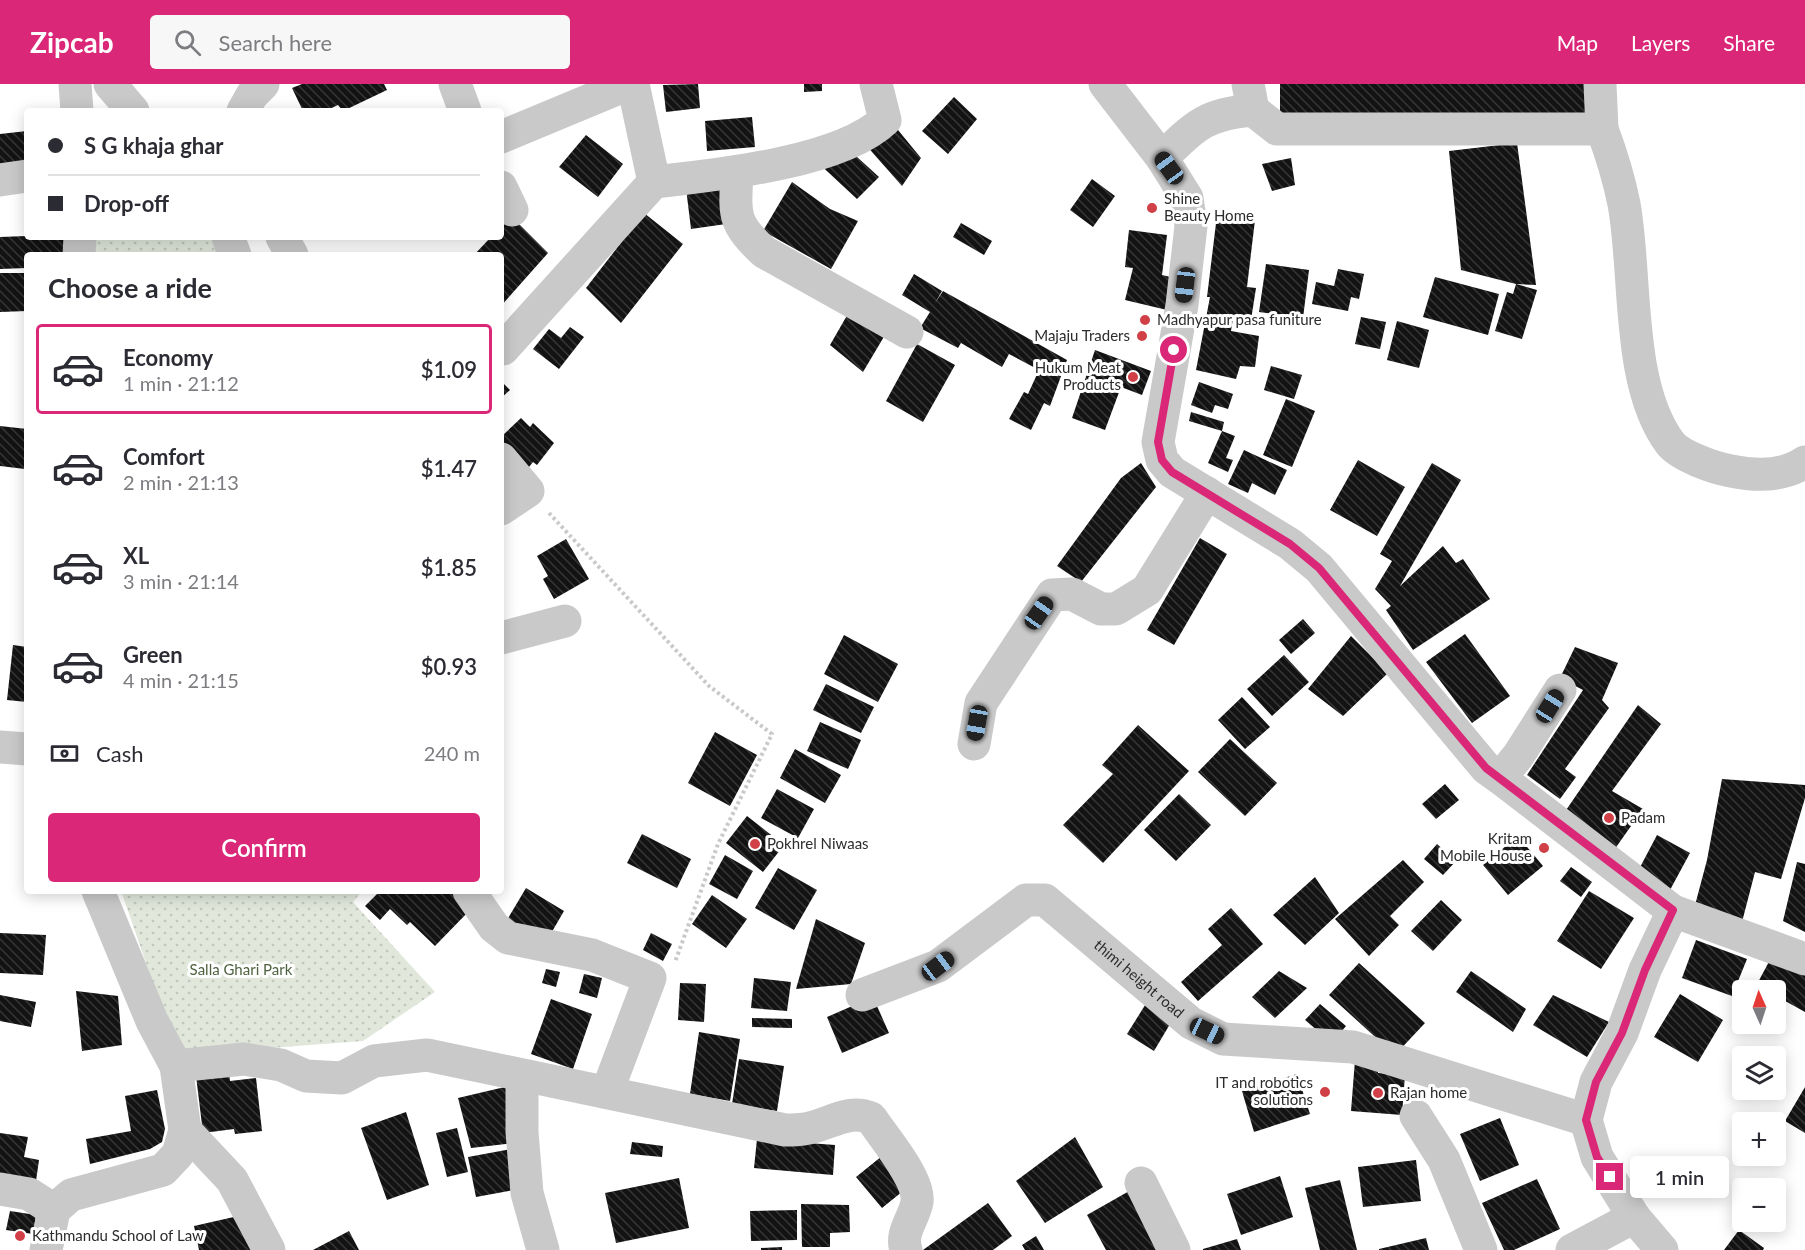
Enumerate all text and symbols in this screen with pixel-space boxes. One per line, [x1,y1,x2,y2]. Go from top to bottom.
search box [150,15,570,69]
text: Zipcab [30,25,114,59]
icon: search [171,26,204,59]
text: Search here [219,29,332,56]
text: Map [1557,30,1598,55]
text: Layers [1631,30,1690,55]
text: Share [1723,30,1775,55]
text: S G khaja ghar [84,132,224,159]
car [1151,148,1187,188]
place label: Shine Beauty Home [1164,189,1254,224]
text: Drop-off [84,190,169,217]
marker: Shine Beauty Home [1145,201,1159,215]
car [1174,266,1196,304]
text: Choose a ride [48,271,212,304]
place label: Madhyapur pasa funiture [1157,310,1322,328]
marker: Madhyapur pasa funiture [1138,313,1152,327]
place label: Majaju Traders [1034,326,1130,344]
marker: Majaju Traders [1135,329,1149,343]
route start [1160,336,1187,363]
icon: car [51,342,105,396]
text: Economy [123,344,213,371]
text: $1.09 [421,356,477,383]
place label: Hukum Meat Products [1035,358,1122,393]
marker: Hukum Meat Products [1126,370,1140,384]
text: 1 min · 21:12 [123,371,239,395]
icon: car [51,441,105,495]
text: Comfort [123,443,205,470]
text: $1.47 [421,455,477,482]
text: 2 min · 21:13 [123,470,239,494]
icon: car [51,540,105,594]
text: XL [123,542,149,569]
text: $1.85 [421,554,477,581]
text: 3 min · 21:14 [123,569,239,593]
car [1021,593,1057,633]
icon: car [51,639,105,693]
text: Green [123,641,183,668]
text: $0.93 [421,653,477,680]
text: 4 min · 21:15 [123,668,239,692]
car [1533,686,1567,726]
car [965,704,989,742]
icon: cash [48,737,81,770]
text: Cash [96,740,143,767]
text: 240 m [424,741,480,765]
place label: Padam [1621,808,1665,826]
marker: Padam [1602,811,1616,825]
button: Confirm [48,813,480,882]
place label: Kritam Mobile House [1440,829,1532,864]
place label: Pokhrel Niwaas [767,834,869,852]
marker: Pokhrel Niwaas [748,837,762,851]
marker: Kritam Mobile House [1537,841,1551,855]
street label: thimi height road [1091,935,1188,1021]
car [918,948,958,984]
park label: Salla Ghari Park [190,960,293,978]
north arrow [1732,980,1786,1034]
map controls [1732,980,1786,1232]
car [1187,1015,1227,1047]
button: layers [1732,1046,1786,1100]
place label: IT and robotics solutions [1215,1073,1313,1108]
place label: Rajan home [1390,1083,1467,1101]
marker: IT and robotics solutions [1318,1085,1332,1099]
marker: Rajan home [1371,1086,1385,1100]
button: + [1732,1112,1786,1166]
callout: 1 min [1631,1156,1730,1198]
route end [1596,1163,1623,1190]
text: 1 min [1655,1165,1704,1189]
button: − [1732,1178,1786,1232]
place label: Kathmandu School of Law [32,1226,204,1244]
marker: Kathmandu School of Law [13,1229,27,1243]

